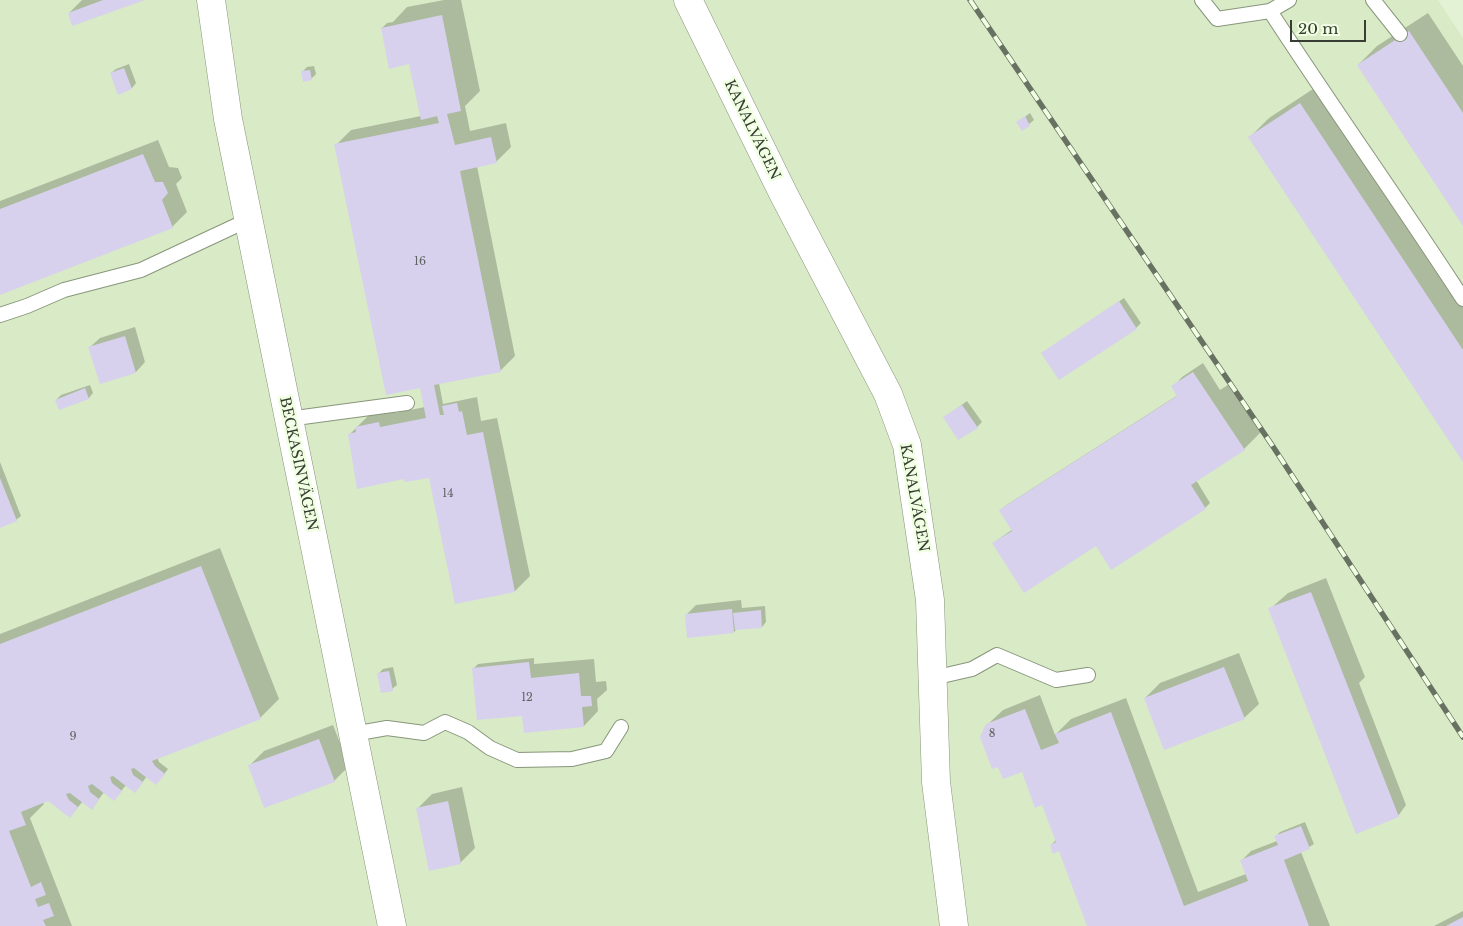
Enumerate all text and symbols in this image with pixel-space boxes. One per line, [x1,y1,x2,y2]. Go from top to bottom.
scale bar [1293,10,1369,42]
text: 20 m [1298,19,1338,38]
street label: KANALVÄGEN [721,77,783,183]
house number: 16 [414,255,426,269]
street label: BECKASINVÄGEN [276,395,320,533]
street label: KANALVÄGEN [896,443,932,553]
house number: 14 [442,487,454,501]
house number: 12 [521,691,533,705]
house number: 8 [989,727,995,741]
house number: 9 [69,730,77,744]

